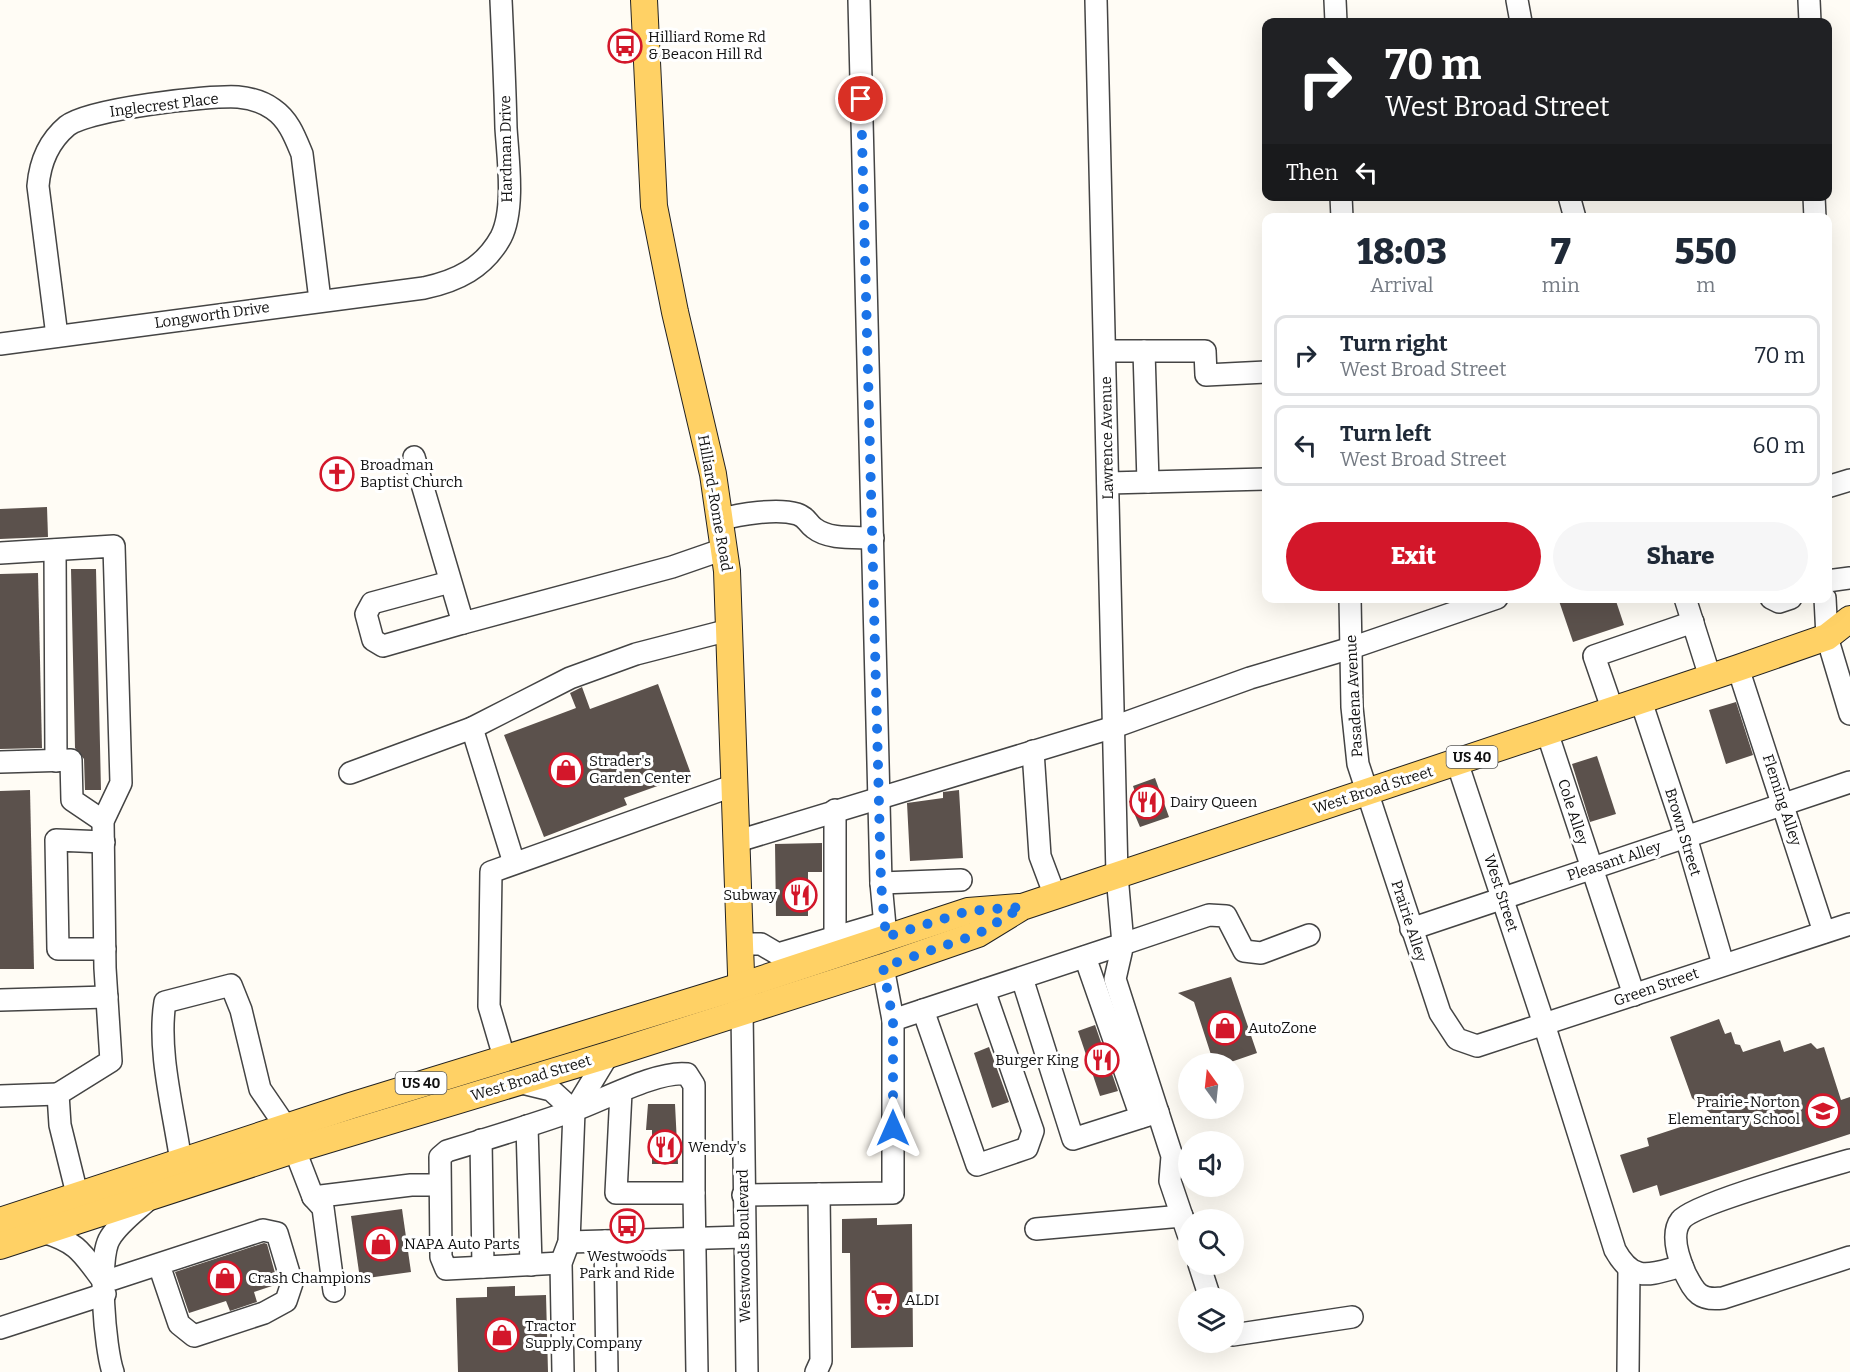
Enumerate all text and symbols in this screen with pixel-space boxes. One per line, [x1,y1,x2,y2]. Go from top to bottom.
bus stop icon: Hilliard Rome Rd & Beacon Hill Rd [607,28,643,64]
place label: Hilliard Rome Rd & Beacon Hill Rd [648,28,766,63]
text: 70 m [1385,40,1481,90]
icon: right [1286,42,1364,120]
pin [835,73,886,124]
icon: arrive [844,82,877,115]
street label: Inglecrest Place [108,89,220,121]
text: West Broad Street [1385,91,1610,123]
street label: Hardman Drive [496,95,516,203]
icon: left [1350,156,1383,189]
text: Then [1286,159,1338,186]
text: 18:03 [1357,230,1447,274]
text: 7 [1551,230,1571,274]
text: 550 [1674,230,1737,274]
text: Arrival [1370,273,1434,297]
text: min [1542,273,1580,297]
text: m [1696,273,1715,297]
street label: Longworth Drive [153,298,271,332]
text: Turn right [1340,330,1448,357]
icon: right [1289,339,1322,372]
text: 70 m [1755,342,1805,369]
text: West Broad Street [1340,357,1506,381]
street label: Lawrence Avenue [1097,376,1117,500]
text: Turn left [1340,420,1432,447]
icon: left [1289,429,1322,462]
text: 60 m [1753,432,1805,459]
street label: Hilliard-Rome Road [694,433,736,573]
text: West Broad Street [1340,447,1506,471]
church icon: Broadman Baptist Church [319,456,355,492]
place label: Broadman Baptist Church [360,456,464,491]
button: Exit [1286,522,1541,591]
button: Share [1553,522,1808,591]
street label: Pasadena Avenue [1342,634,1366,758]
road number: US 40 [1446,746,1498,768]
shop icon: Strader's Garden Center [548,752,584,788]
place label: Strader's Garden Center [589,752,691,787]
street label: Fleming Alley [1759,752,1805,848]
street label: West Broad Street [1311,762,1436,818]
street label: Cole Alley [1554,777,1592,847]
restaurant icon: Dairy Queen [1129,784,1165,820]
street label: Brown Street [1661,786,1705,879]
place label: Dairy Queen [1170,793,1258,811]
street label: Pleasant Alley [1565,837,1663,885]
street label: West Street [1480,852,1522,935]
restaurant icon: Subway [782,877,818,913]
street label: Prairie Alley [1387,878,1431,964]
place label: Subway [723,886,777,904]
street label: Green Street [1611,964,1701,1010]
shop icon: AutoZone [1207,1010,1243,1046]
place label: AutoZone [1248,1019,1317,1037]
restaurant icon: Burger King [1084,1042,1120,1078]
street label: West Broad Street [469,1051,594,1105]
place label: Burger King [995,1051,1079,1069]
north arrow [1178,1053,1244,1119]
map controls [1178,1053,1244,1353]
road number: US 40 [396,1072,446,1094]
place label: Prairie-Norton Elementary School [1668,1093,1800,1128]
school or university icon: Prairie-Norton Elementary School [1805,1093,1841,1129]
position arrow [861,1096,925,1160]
restaurant icon: Wendy's [647,1129,683,1165]
button: sound [1178,1131,1244,1197]
place label: Wendy's [688,1138,746,1156]
street label: Westwoods Boulevard [734,1169,754,1323]
bus stop icon: Westwoods Park and Ride [609,1208,645,1244]
button: search [1178,1209,1244,1275]
shop icon: NAPA Auto Parts [363,1226,399,1262]
place label: NAPA Auto Parts [404,1235,520,1253]
place label: Westwoods Park and Ride [579,1247,675,1282]
shop icon: Crash Champions [207,1260,243,1296]
place label: Crash Champions [248,1269,371,1287]
supermarket icon: ALDI [864,1282,900,1318]
button: layers [1178,1287,1244,1353]
place label: ALDI [905,1291,940,1309]
shop icon: Tractor Supply Company [484,1317,520,1353]
place label: Tractor Supply Company [525,1317,642,1352]

